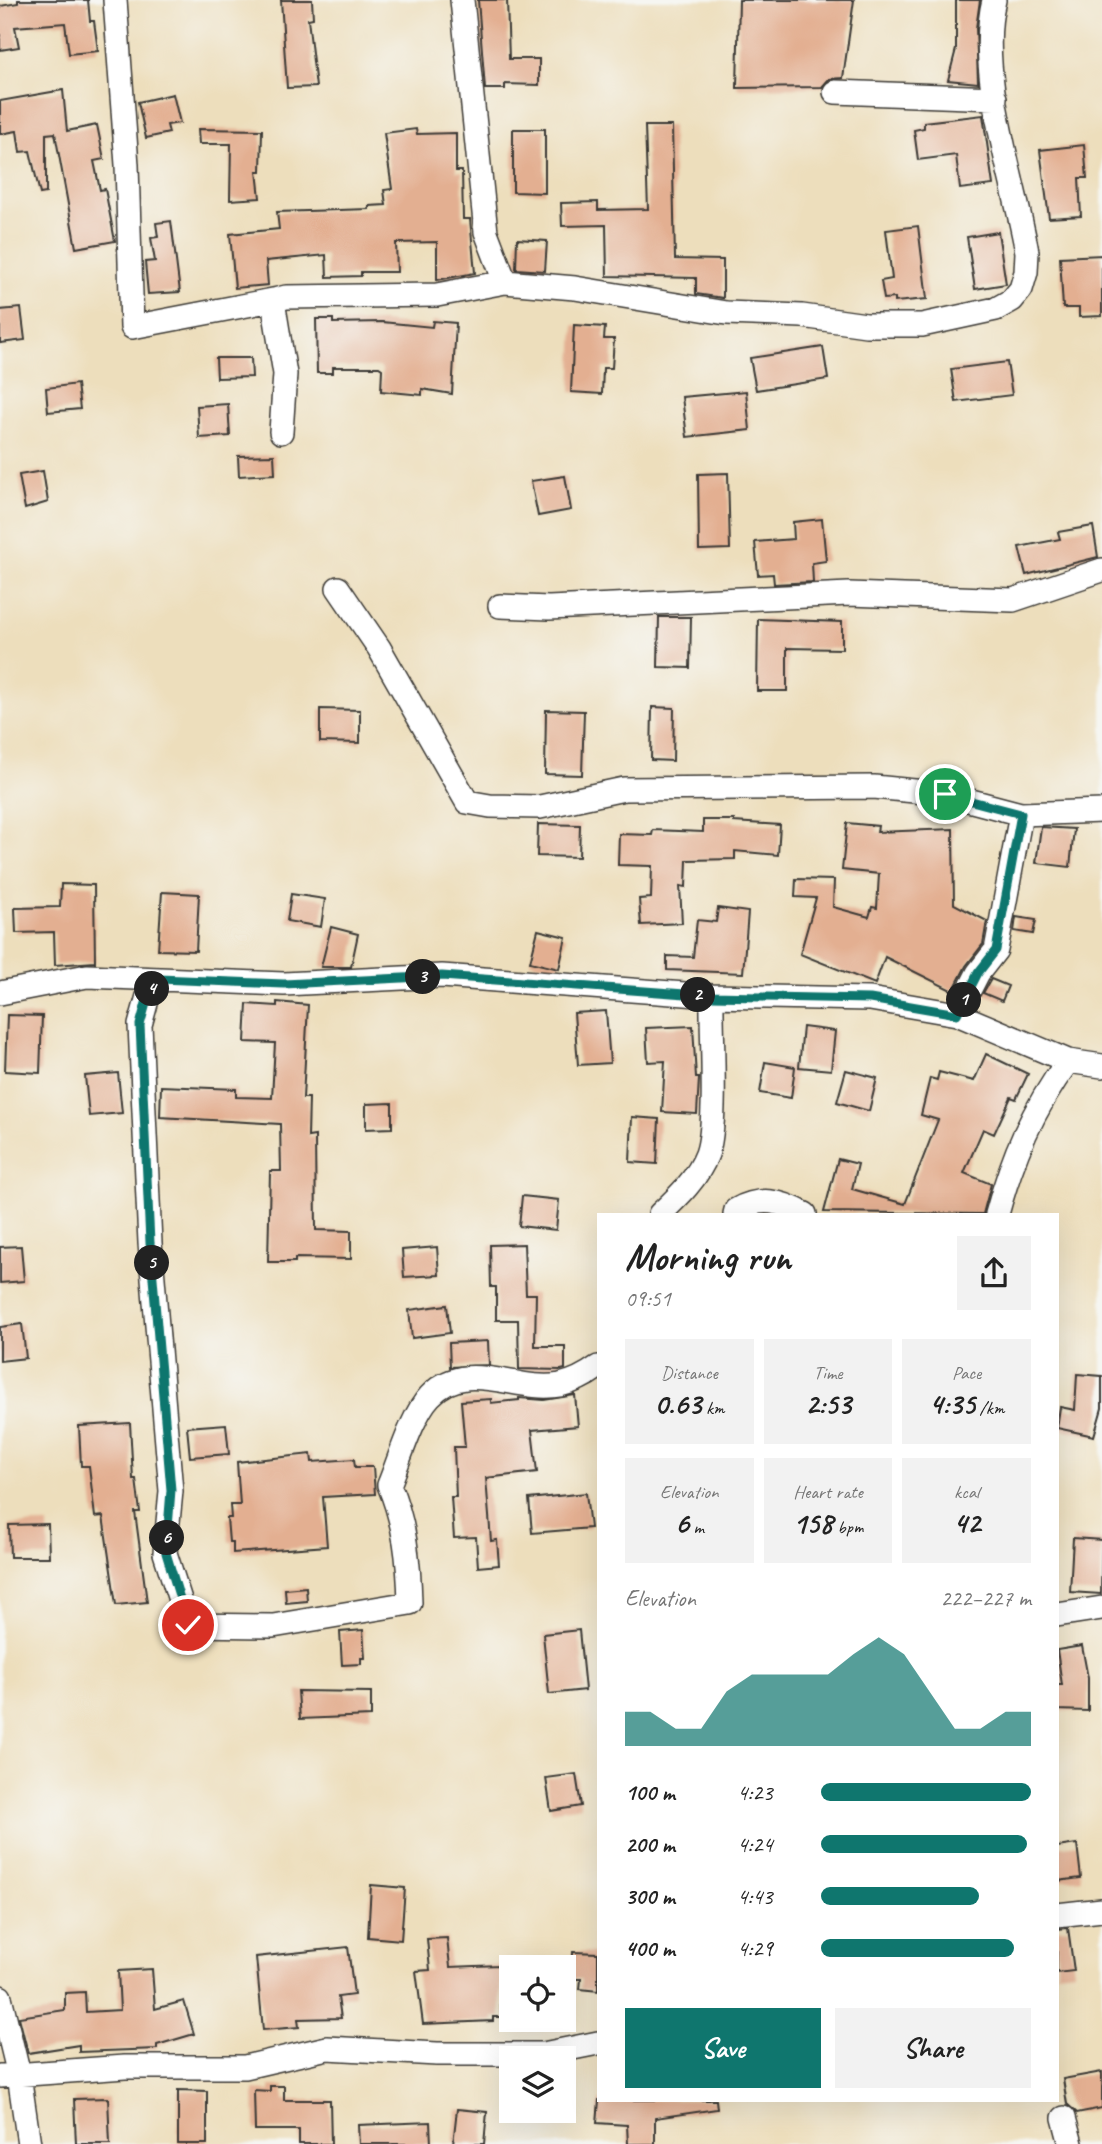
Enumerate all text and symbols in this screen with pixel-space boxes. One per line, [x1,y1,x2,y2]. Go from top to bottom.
pin [915,764,975,824]
icon: arrive [926,775,964,813]
pin: 3 [406,960,440,995]
text: 3 [418,964,427,988]
pin: 4 [134,972,170,1006]
text: 4 [147,976,156,1000]
pin: 2 [680,978,716,1012]
text: 2 [693,982,702,1006]
pin: 1 [946,982,982,1018]
text: 1 [959,987,968,1011]
text: Morning run [625,1234,791,1281]
button: share [957,1236,1031,1310]
pin: 5 [134,1246,170,1280]
text: 5 [147,1250,156,1274]
text: 09:51 [625,1284,671,1313]
text: Distance [661,1361,718,1385]
text: Time [813,1361,843,1385]
text: Pace [952,1361,981,1385]
text: 0.63 [654,1385,701,1423]
text: 2:53 [805,1385,851,1423]
text: 4:35 [929,1385,975,1423]
text: km [701,1396,724,1420]
text: /km [975,1396,1004,1420]
text: Elevation [660,1480,719,1504]
text: Heart rate [793,1480,863,1504]
text: kcal [954,1480,979,1504]
text: 6 [675,1504,689,1542]
text: 158 [793,1504,833,1542]
text: 42 [953,1504,980,1542]
text: m [689,1515,704,1539]
text: bpm [833,1515,863,1539]
pin: 6 [150,1520,184,1556]
text: 6 [162,1525,171,1549]
text: Elevation [625,1584,696,1613]
text: 222–227 m [940,1584,1031,1613]
pin [158,1595,218,1655]
icon: check [169,1606,207,1644]
text: 100 m [625,1778,675,1807]
text: 4:23 [737,1778,773,1807]
text: 200 m [625,1830,675,1859]
text: 4:24 [737,1830,773,1859]
text: 300 m [625,1882,675,1911]
text: 4:43 [737,1882,773,1911]
text: 400 m [625,1934,675,1963]
text: 4:29 [737,1934,773,1963]
map controls [499,1955,576,2123]
button: locate [499,1955,576,2032]
button: Save [625,2008,821,2088]
button: Share [835,2008,1031,2088]
button: layers [499,2046,576,2123]

